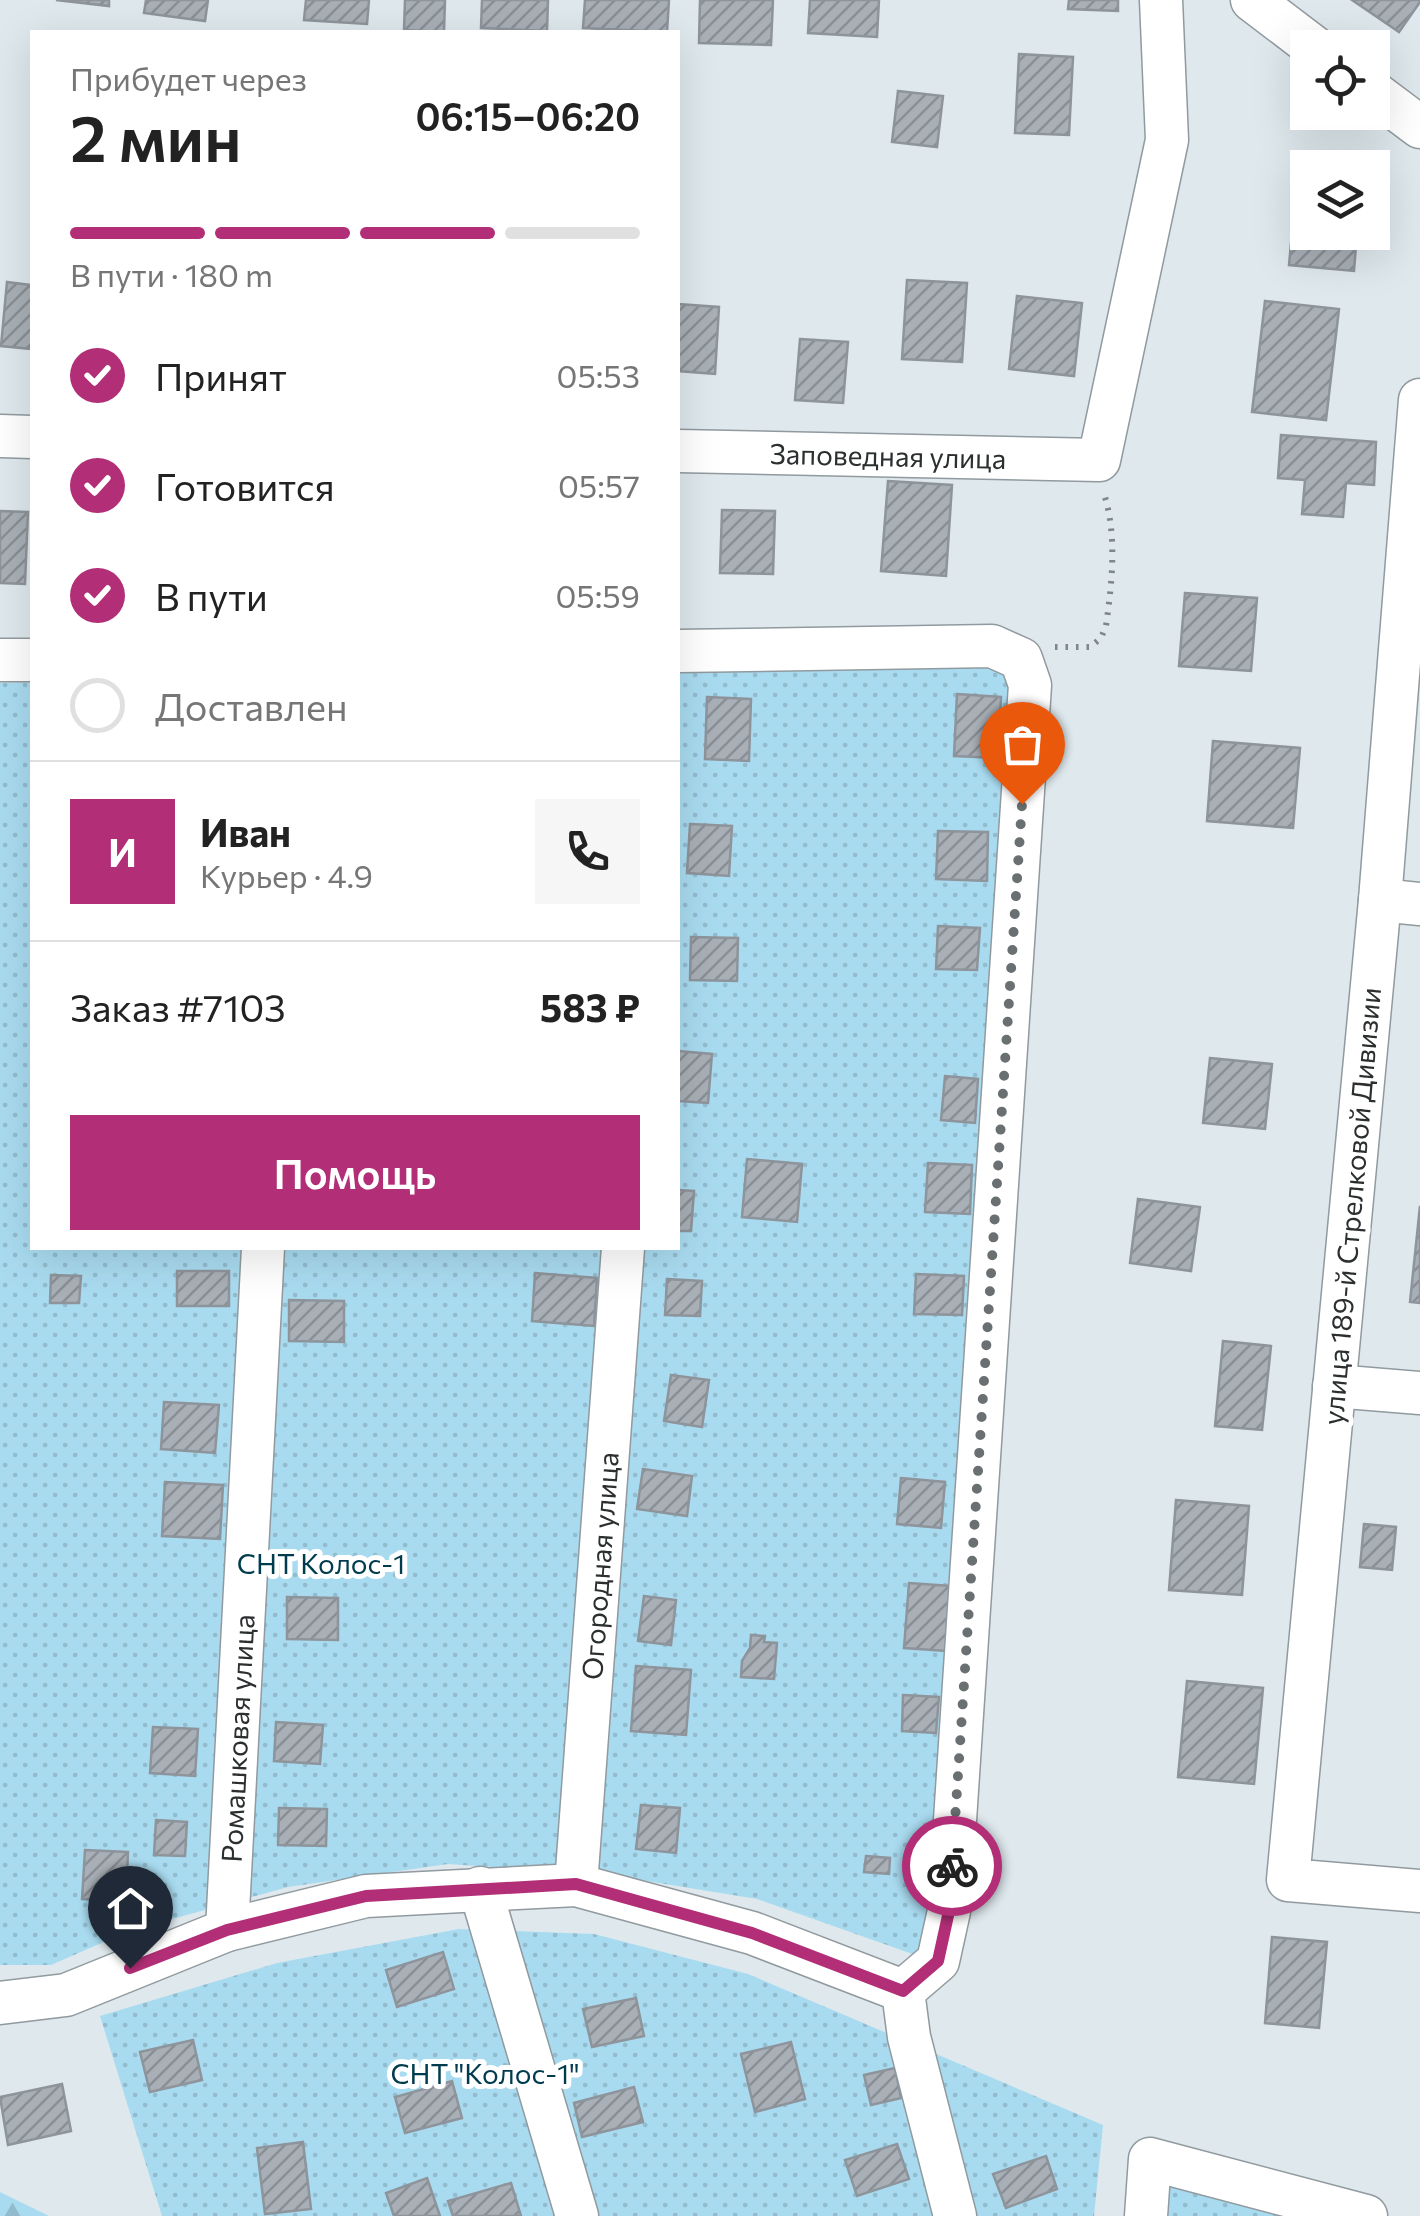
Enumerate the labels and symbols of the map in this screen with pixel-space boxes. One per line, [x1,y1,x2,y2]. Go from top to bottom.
street label: Заповедная улица [769,436,1007,475]
pin [980,702,1065,805]
street label: улица 189-й Стрелковой Дивизии [1315,986,1387,1426]
street label: Огородная улица [574,1451,625,1681]
park label: СНТ Колос-1 [237,1546,405,1580]
street label: Ромашковая улица [214,1613,261,1863]
courier [902,1816,1002,1916]
pin [88,1866,173,1969]
park label: СНТ "Колос-1" [390,2056,580,2090]

